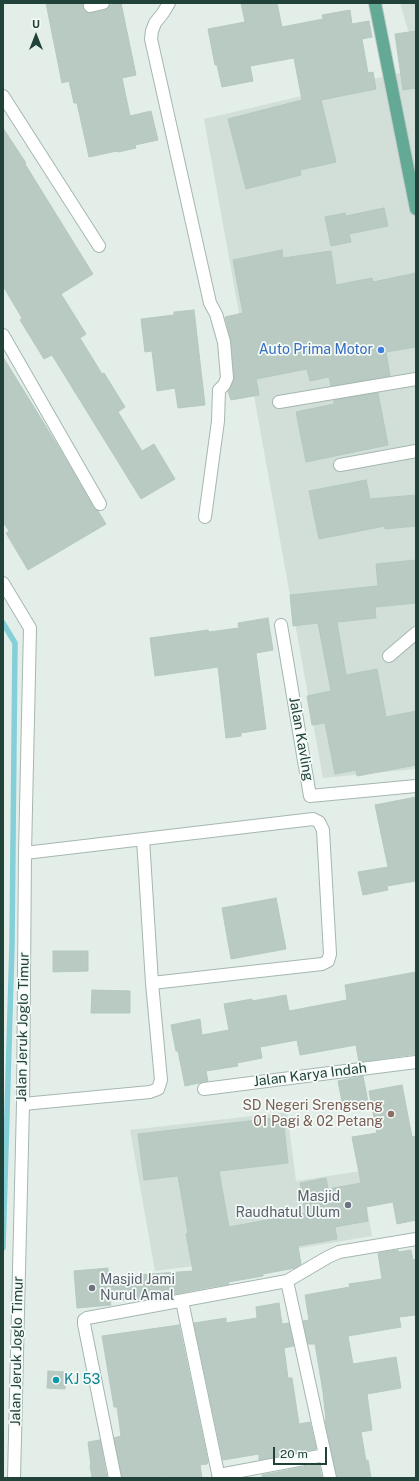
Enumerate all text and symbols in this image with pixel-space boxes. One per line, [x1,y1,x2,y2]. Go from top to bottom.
north arrow [16,16,56,56]
text: U [32,18,40,30]
place label: Auto Prima Motor [259,342,373,358]
marker: Auto Prima Motor [376,345,386,355]
street label: Jalan Kavling [285,696,317,782]
street label: Jalan Jeruk Joglo Timur [13,952,33,1102]
street label: Jalan Karya Indah [252,1060,368,1090]
place label: SD Negeri Srengseng 01 Pagi & 02 Petang [242,1098,383,1130]
marker: SD Negeri Srengseng 01 Pagi & 02 Petang [386,1109,396,1119]
place label: Masjid Raudhatul Ulum [235,1189,340,1222]
marker: Masjid Raudhatul Ulum [343,1200,353,1210]
place label: Masjid Jami Nurul Amal [100,1272,175,1304]
street label: Jalan Jeruk Joglo Timur [7,1276,27,1426]
marker: Masjid Jami Nurul Amal [87,1283,97,1293]
place label: KJ 53 [64,1372,100,1388]
marker: KJ 53 [51,1375,61,1385]
scale bar [275,1439,329,1465]
text: 20 m [280,1447,308,1461]

